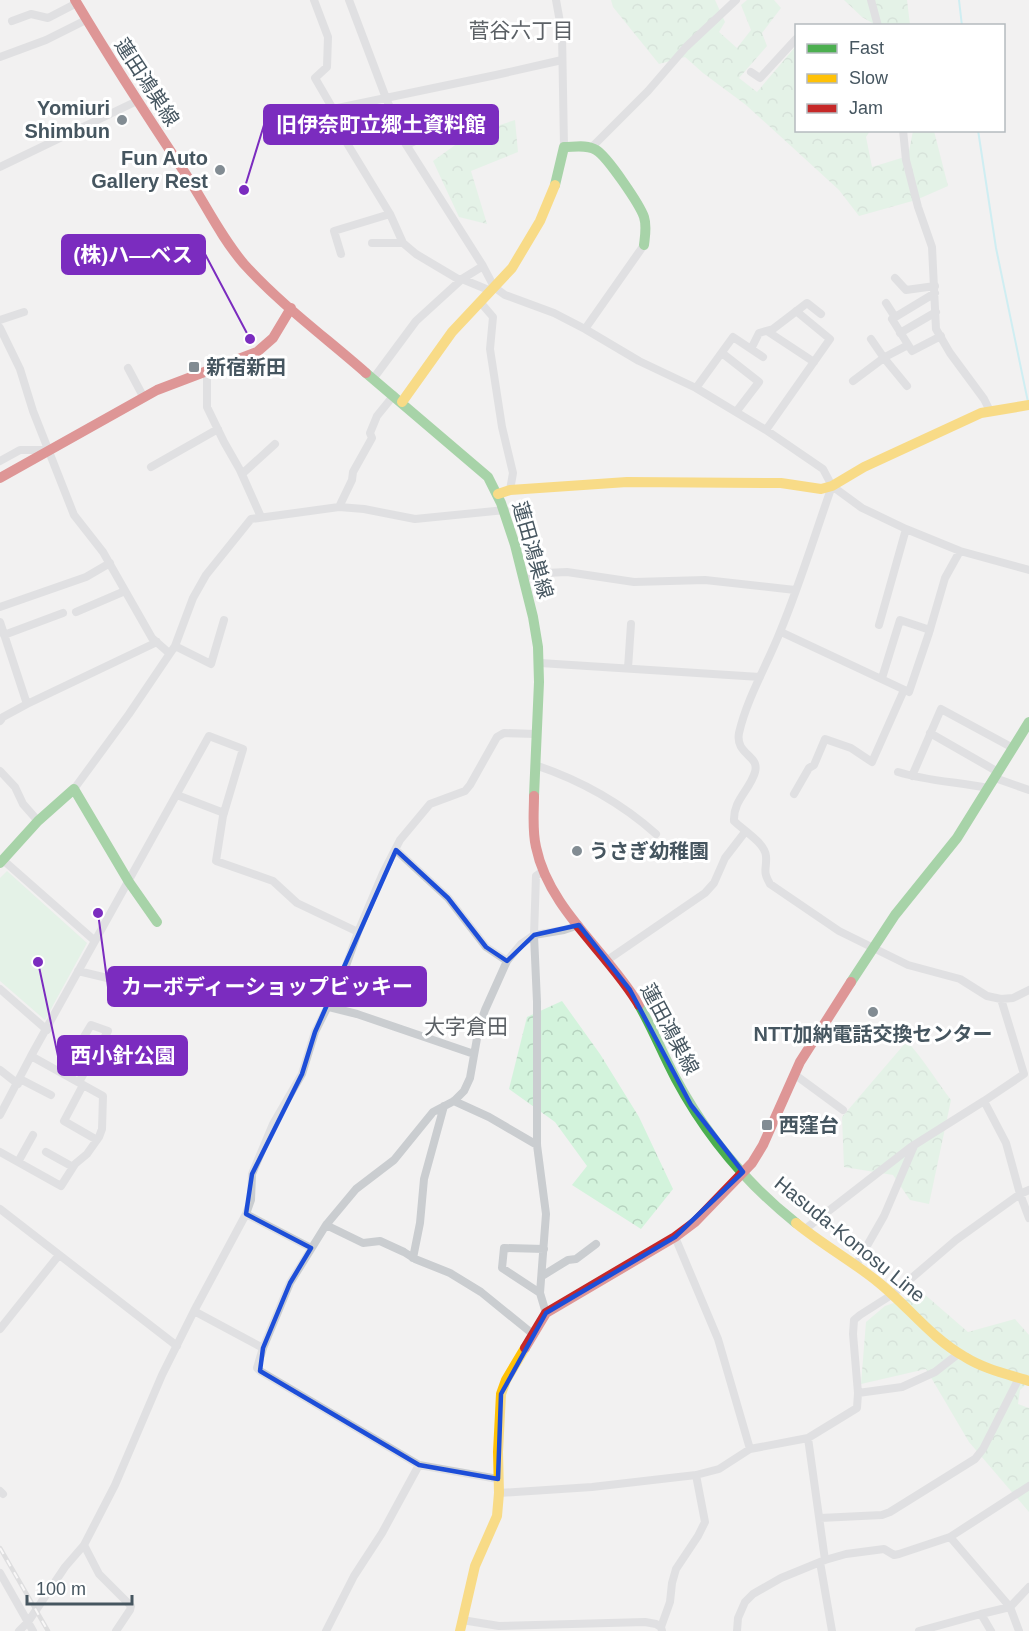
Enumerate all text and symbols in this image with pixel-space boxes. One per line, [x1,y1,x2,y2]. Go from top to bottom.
district label: 菅谷六丁目 [469,19,574,42]
legend [795,24,1005,132]
street label: 蓮田鴻巣線 [111,34,183,130]
text: Fast [849,38,884,58]
text: Slow [849,68,889,88]
place label: Yomiuri Shimbun [24,97,110,142]
text: Jam [849,98,883,118]
callout: 旧伊奈町立郷土資料館 [264,105,498,144]
marker: Yomiuri Shimbun [115,113,129,127]
text: 旧伊奈町立郷土資料館 [276,113,486,136]
place label: Fun Auto Gallery Rest [91,147,208,192]
marker: Fun Auto Gallery Rest [213,163,227,177]
callout: (株)ハ―ベス [62,235,205,274]
text: (株)ハ―ベス [73,243,193,266]
place label: 新宿新田 [206,356,286,378]
marker: 新宿新田 [187,360,201,374]
street label: 蓮田鴻巣線 [509,499,557,601]
place label: うさぎ幼稚園 [589,840,709,862]
marker: うさぎ幼稚園 [570,844,584,858]
callout: カーボディーショップビッキー [108,967,426,1006]
text: カーボディーショップビッキー [121,975,413,998]
street label: 蓮田鴻巣線 [637,980,703,1078]
marker: NTT加納電話交換センター [866,1005,880,1019]
district label: 大字倉田 [424,1015,508,1038]
place label: NTT加納電話交換センター [754,1023,992,1045]
callout: 西小針公園 [58,1036,187,1075]
text: 西小針公園 [71,1044,176,1067]
place label: 西窪台 [779,1114,839,1136]
marker: 西窪台 [760,1118,774,1132]
street label: Hasuda-Konosu Line [770,1172,930,1306]
scale bar [27,1568,132,1606]
text: 100 m [36,1579,86,1599]

